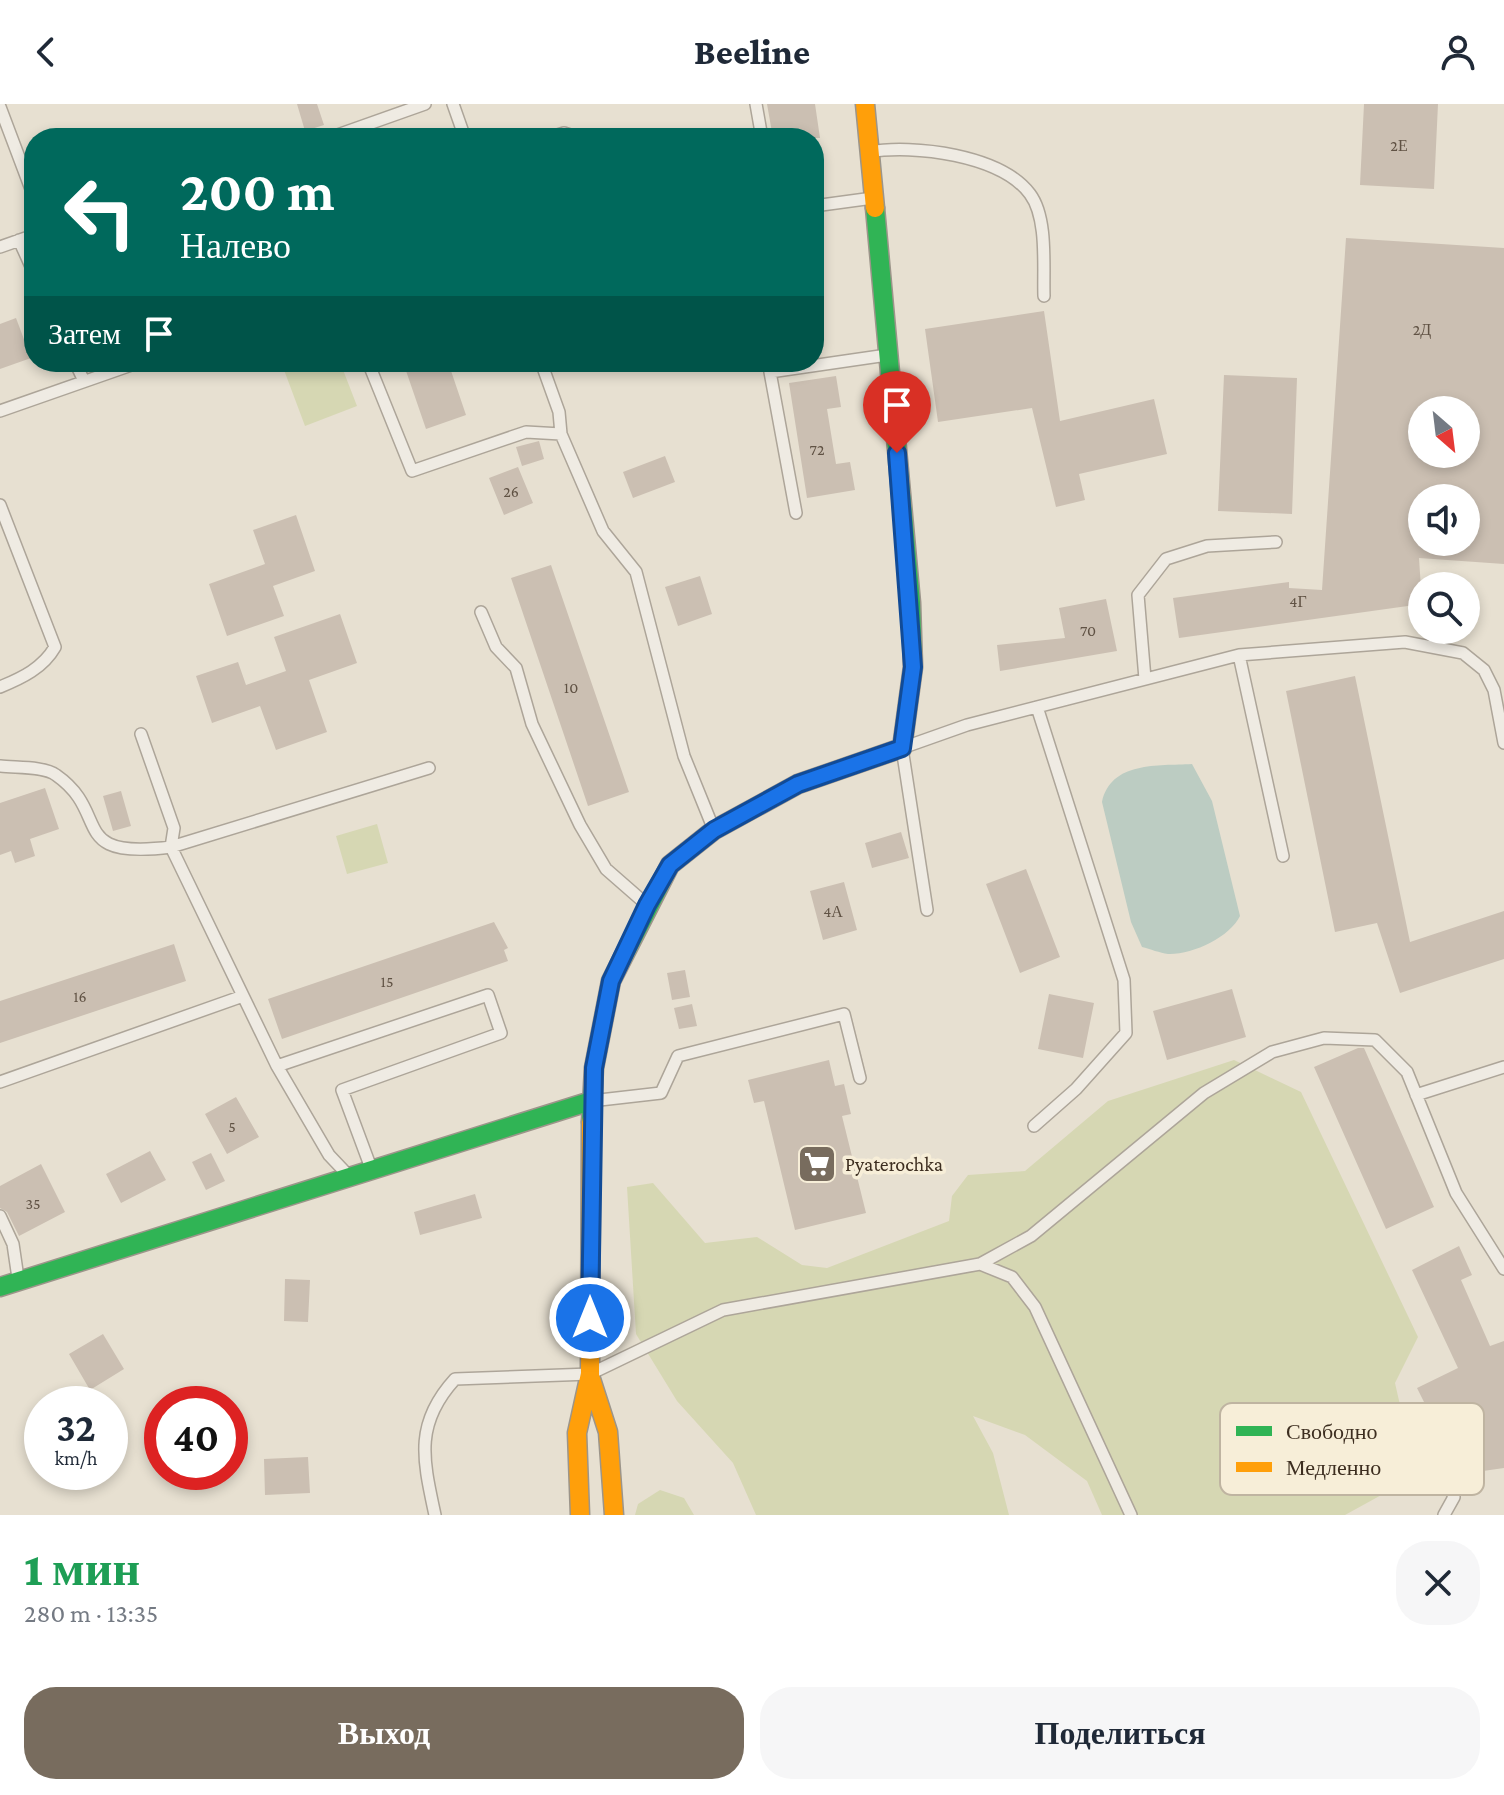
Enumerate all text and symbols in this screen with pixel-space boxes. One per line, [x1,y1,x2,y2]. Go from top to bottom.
icon: back [24,30,68,74]
icon: person [1436,30,1480,74]
text: Beeline [694,32,810,72]
house number: 2Е [1390,137,1408,154]
icon: left [48,160,152,264]
text: 200 m [180,160,335,222]
text: Налево [180,226,291,266]
icon: arrive [137,312,181,356]
text: Затем [48,317,121,350]
house number: 2Д [1413,321,1431,339]
pin [863,371,931,453]
icon: arrive [875,383,919,427]
north arrow [1408,396,1480,468]
map controls [1408,396,1480,644]
house number: 72 [810,441,825,458]
house number: 26 [503,483,519,500]
button: sound [1408,484,1480,556]
button: search [1408,572,1480,644]
house number: 4Г [1289,593,1307,610]
house number: 70 [1080,622,1096,639]
house number: 10 [564,679,578,696]
house number: 4А [823,903,843,920]
house number: 15 [381,973,393,990]
house number: 16 [73,988,87,1005]
house number: 5 [228,1118,236,1135]
supermarket icon: Pyaterochka [796,1143,838,1185]
place label: Pyaterochka [845,1153,943,1176]
house number: 35 [25,1195,41,1212]
position arrow [548,1276,632,1360]
speed limit sign: 40 [144,1386,248,1490]
legend [1220,1403,1484,1495]
text: 32 [56,1405,96,1450]
text: Свободно [1286,1419,1377,1444]
text: km/h [54,1447,98,1469]
text: Медленно [1286,1455,1381,1480]
button: close [1396,1541,1480,1625]
text: 1 мин [24,1542,140,1595]
text: 280 m · 13:35 [24,1599,158,1628]
button: Выход [24,1687,744,1779]
button: Поделиться [760,1687,1480,1779]

